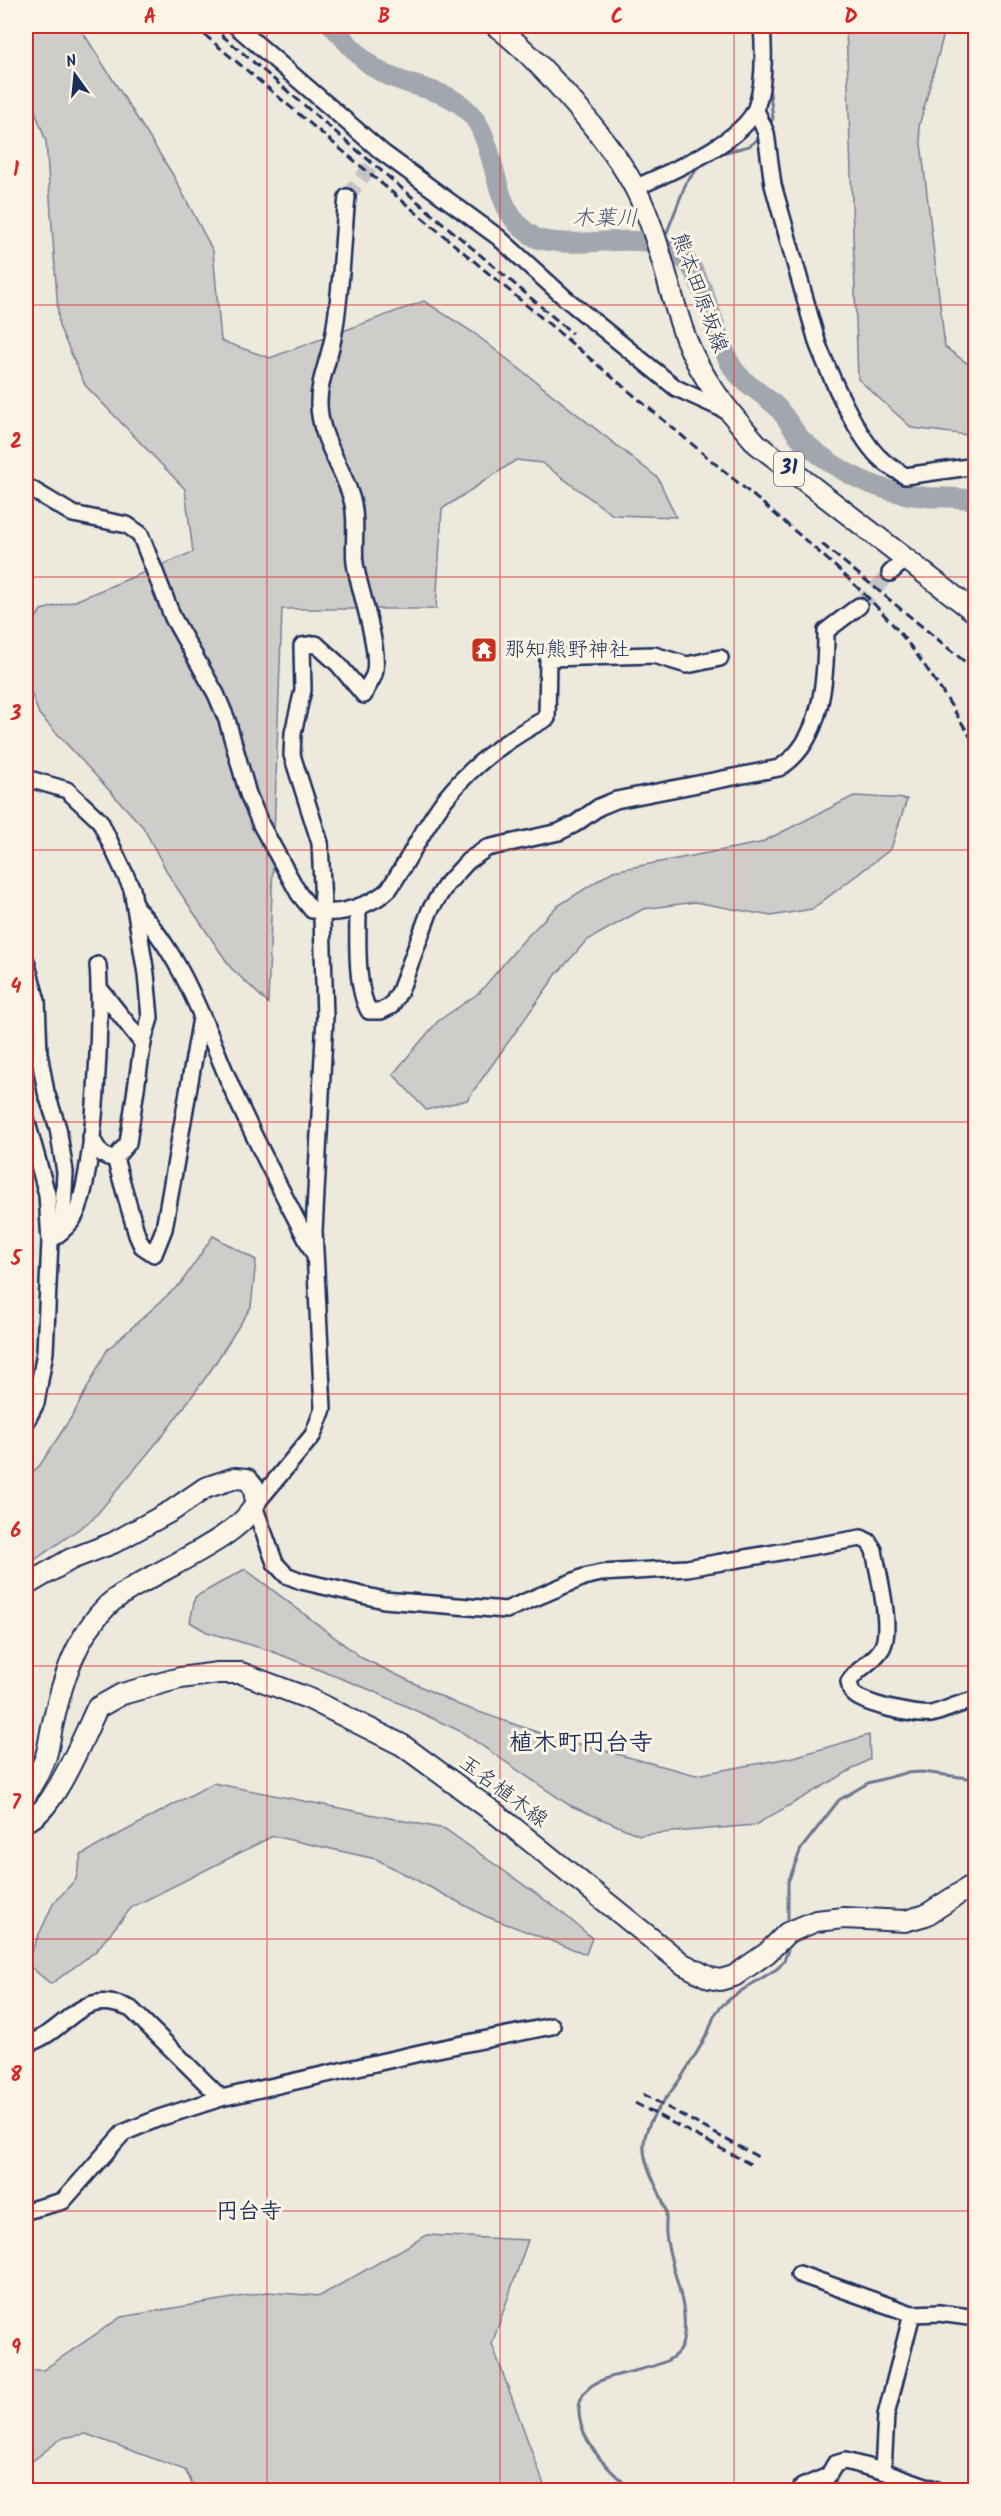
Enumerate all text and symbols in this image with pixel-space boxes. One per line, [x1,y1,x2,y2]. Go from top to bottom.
text: A [144,2,156,34]
text: B [378,2,390,34]
text: C [611,2,623,34]
text: D [844,2,858,34]
north arrow [45,45,105,105]
text: N [63,49,80,75]
text: 1 [13,155,19,187]
water label: 木葉川 [572,202,638,237]
street label: 熊本田原坂線 [662,228,736,358]
text: 2 [10,427,22,459]
road number: 31 [774,452,804,486]
place label: 那知熊野神社 [504,634,630,667]
temple icon: 那知熊野神社 [469,635,499,665]
text: 3 [10,699,22,731]
text: 4 [11,972,22,1004]
text: 5 [10,1244,23,1276]
text: 6 [11,1516,22,1548]
district label: 植木町円台寺 [509,1724,653,1763]
street label: 玉名植木線 [451,1747,555,1837]
text: 7 [11,1788,21,1820]
text: 8 [10,2060,22,2092]
district label: 円台寺 [216,2195,282,2230]
text: 9 [11,2333,21,2365]

